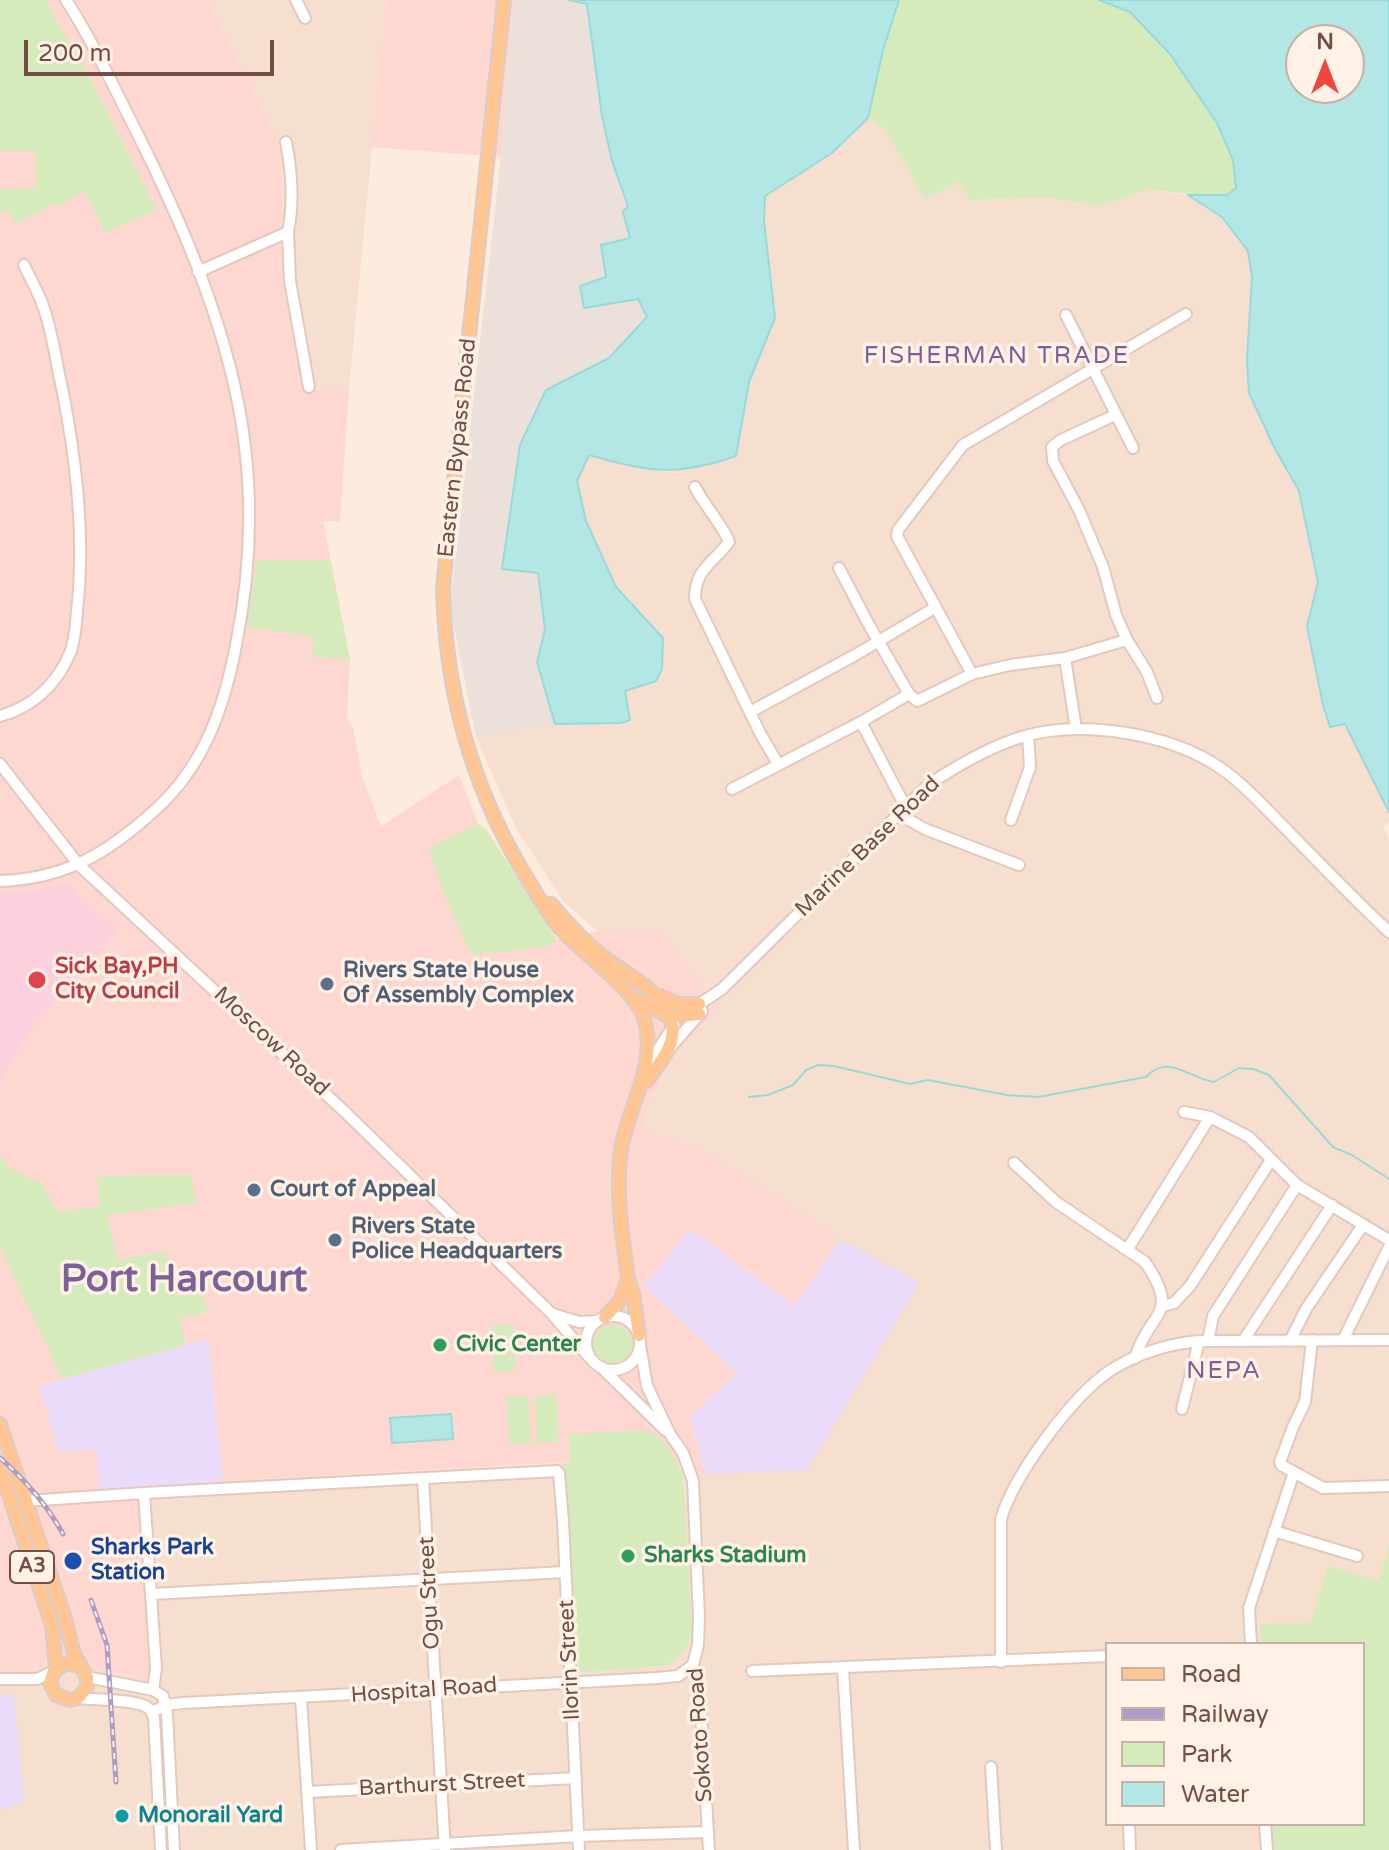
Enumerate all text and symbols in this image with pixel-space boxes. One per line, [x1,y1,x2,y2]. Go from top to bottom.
scale bar [28,24,278,74]
north arrow [1285,24,1365,104]
text: N [1316,29,1334,55]
text: 200 m [38,39,112,68]
street label: Eastern Bypass Road [433,337,483,559]
district label: FISHERMAN TRADE [864,343,1130,371]
street label: Marine Base Road [790,771,946,923]
place label: Sick Bay,PH City Council [55,954,179,1006]
place label: Rivers State House Of Assembly Complex [343,958,574,1010]
marker: Sick Bay,PH City Council [26,969,48,991]
marker: Rivers State House Of Assembly Complex [318,975,336,993]
street label: Moscow Road [208,982,334,1102]
place label: Court of Appeal [270,1177,436,1203]
marker: Court of Appeal [245,1181,263,1199]
place label: Rivers State Police Headquarters [351,1214,562,1266]
marker: Rivers State Police Headquarters [326,1231,344,1249]
district label: Port Harcourt [61,1258,307,1304]
place label: Civic Center [456,1332,581,1358]
marker: Civic Center [431,1336,449,1354]
district label: NEPA [1186,1358,1262,1386]
place label: Sharks Park Station [91,1535,214,1586]
street label: Ogu Street [414,1536,446,1650]
place label: Sharks Stadium [644,1543,807,1569]
marker: Sharks Stadium [619,1547,637,1565]
marker: Sharks Park Station [62,1550,84,1572]
road number: A3 [10,1551,54,1583]
street label: Ilorin Street [554,1599,586,1721]
legend [1105,1642,1365,1826]
text: Road [1181,1660,1241,1689]
street label: Sokoto Road [683,1667,719,1803]
street label: Hospital Road [350,1673,498,1709]
text: Railway [1181,1700,1269,1729]
text: Park [1181,1740,1232,1769]
street label: Barthurst Street [358,1767,526,1803]
text: Water [1181,1780,1249,1809]
place label: Monorail Yard [138,1803,283,1829]
marker: Monorail Yard [113,1807,131,1825]

